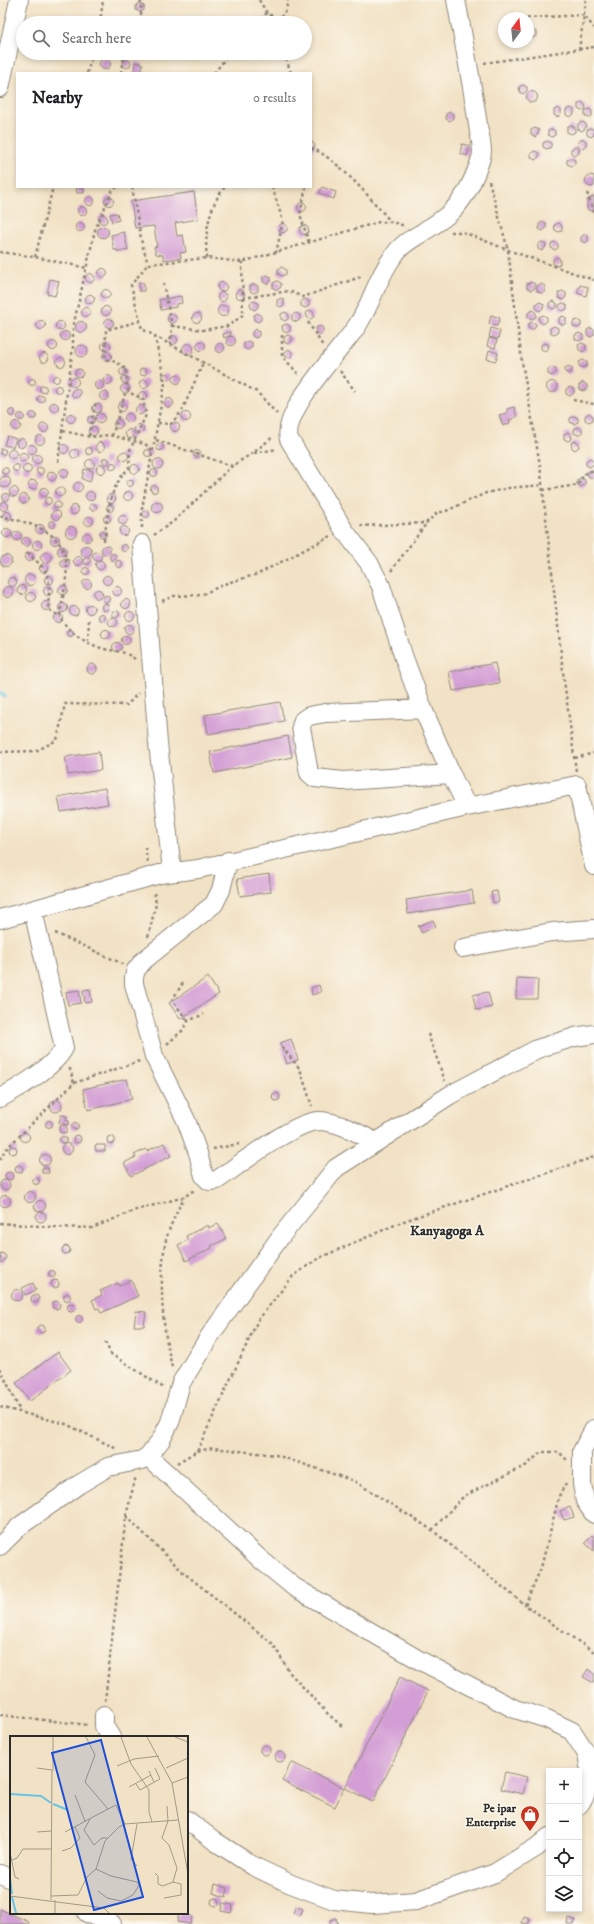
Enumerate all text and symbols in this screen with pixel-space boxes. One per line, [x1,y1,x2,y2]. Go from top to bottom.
north arrow [498,12,534,48]
search box [16,16,312,60]
icon: search [30,27,52,49]
text: Search here [62,29,131,48]
text: Nearby [32,87,82,109]
text: 0 results [253,90,296,106]
district label: Kanyagoga A [410,1222,485,1240]
inset map [10,1736,188,1914]
map controls [546,1768,582,1912]
button: + [546,1768,582,1804]
place label: Pe ipar Enterprise [466,1801,517,1830]
shop icon: Pe ipar Enterprise [519,1804,541,1832]
button: − [546,1804,582,1840]
button: locate [546,1840,582,1876]
button: layers [546,1876,582,1912]

